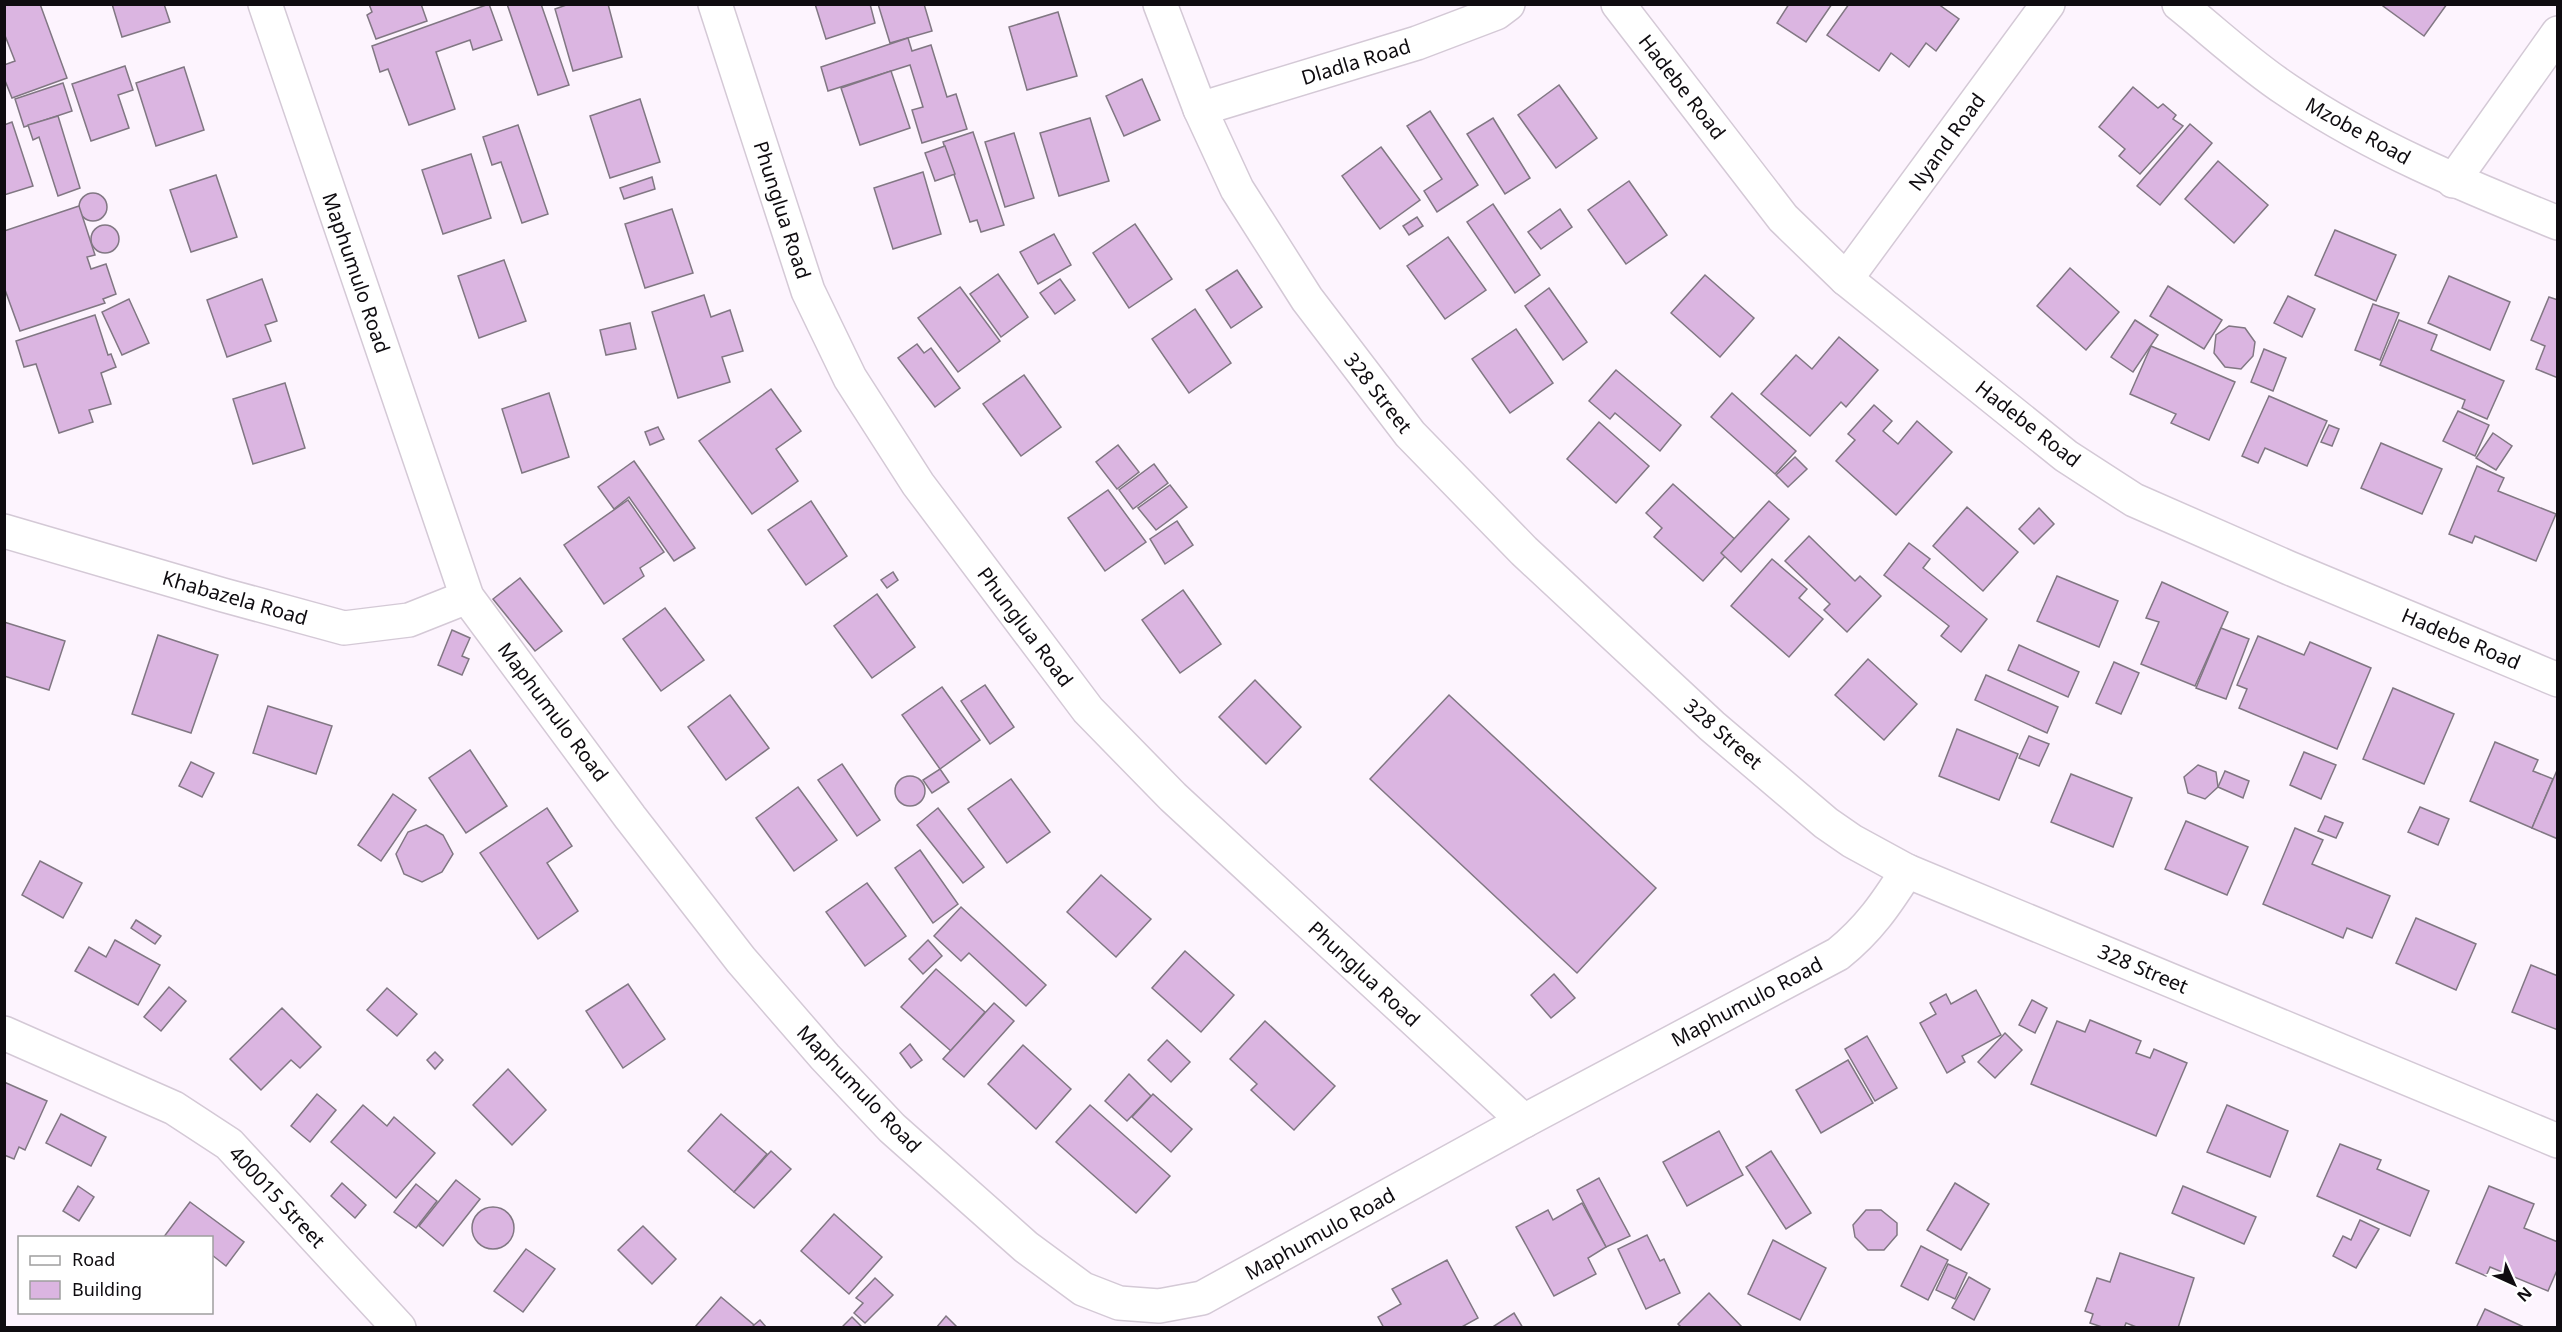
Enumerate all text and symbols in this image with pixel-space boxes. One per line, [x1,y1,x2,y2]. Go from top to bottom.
street label: Hadebe Road [1633,29,1732,145]
street label: Dladla Road [1298,32,1414,91]
street label: Nyand Road [1902,87,1991,196]
street label: Mzobe Road [2301,91,2416,171]
street label: Phunglua Road [747,137,817,282]
street label: Maphumulo Road [316,189,397,357]
street label: 328 Street [1338,347,1418,439]
street label: Hadebe Road [1970,374,2086,473]
street label: Phunglua Road [971,561,1079,692]
street label: Khabazela Road [159,564,311,631]
street label: Hadebe Road [2398,601,2525,676]
street label: Maphumulo Road [492,637,615,787]
street label: 328 Street [1678,692,1768,775]
street label: Phunglua Road [1303,915,1426,1032]
street label: 328 Street [2094,937,2192,1000]
street label: Maphumulo Road [1666,950,1827,1053]
street label: Maphumulo Road [791,1019,927,1158]
street label: 400015 Street [223,1140,331,1253]
street label: Maphumulo Road [1240,1181,1400,1286]
legend [18,1236,213,1314]
text: Road [72,1247,115,1271]
north arrow [2484,1254,2544,1314]
text: Building [72,1277,142,1301]
text: N [2512,1282,2537,1307]

